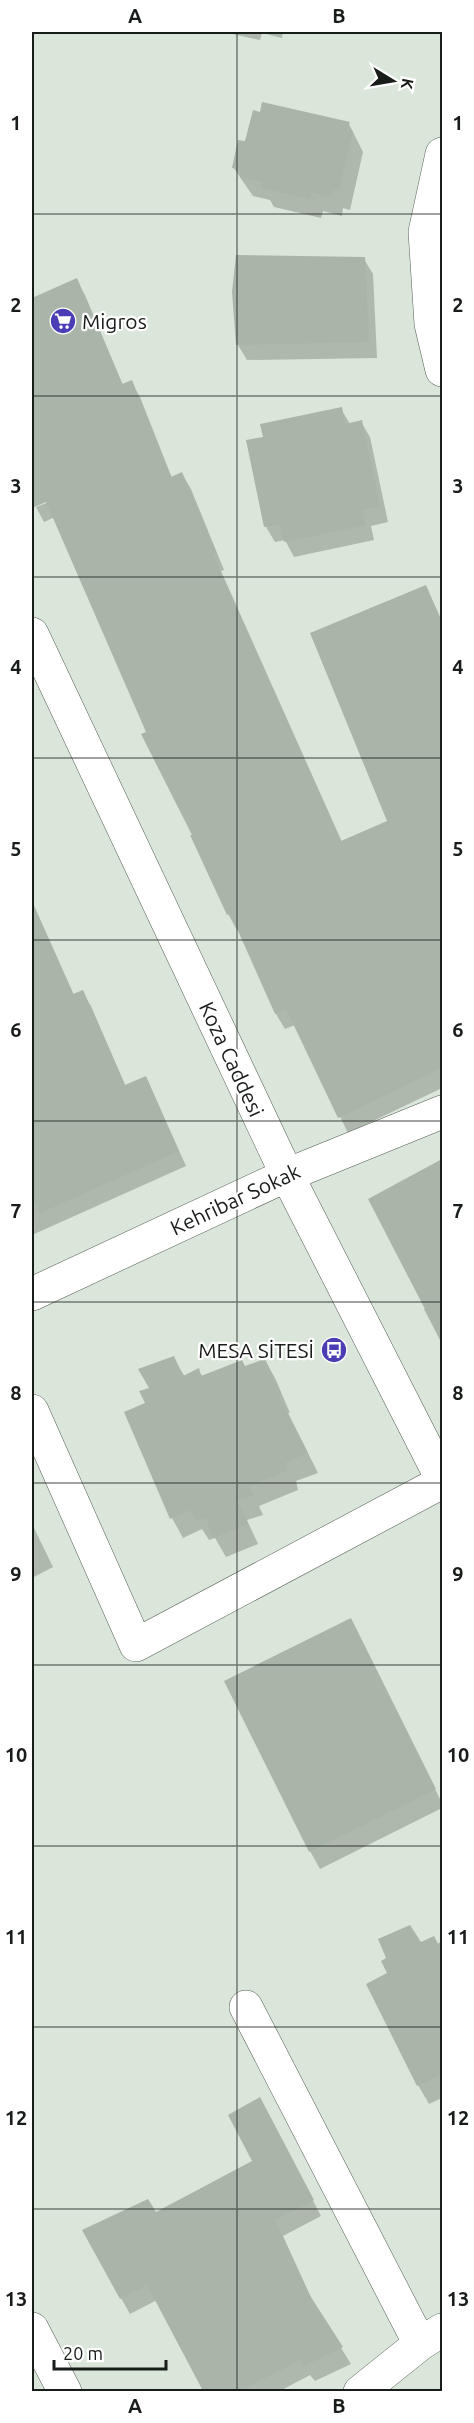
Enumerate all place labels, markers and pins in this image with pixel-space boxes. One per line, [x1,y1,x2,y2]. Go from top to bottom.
supermarket icon: Migros [48,306,78,336]
place label: Migros [82,309,147,333]
bus stop icon: MESA SİTESİ [319,1335,349,1365]
place label: MESA SİTESİ [198,1338,314,1362]

